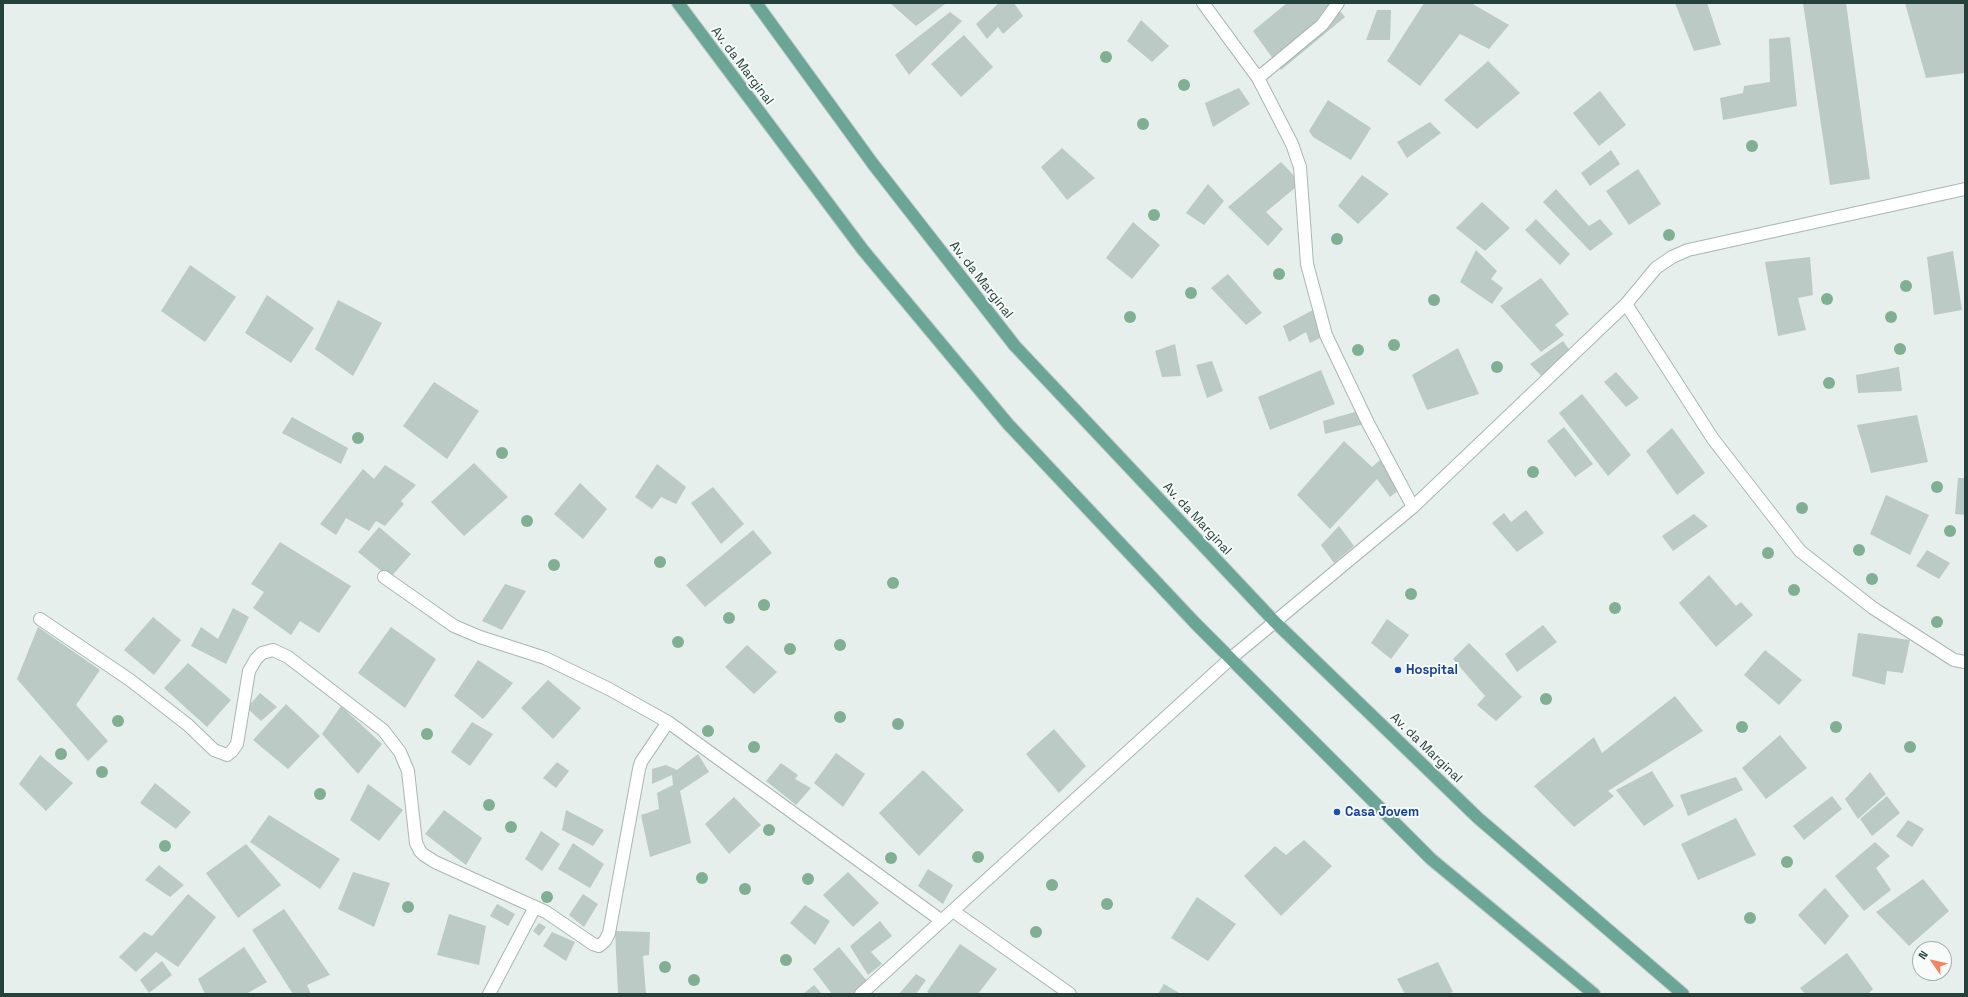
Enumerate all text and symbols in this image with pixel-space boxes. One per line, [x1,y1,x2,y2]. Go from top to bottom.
street label: Av. da Marginal [708,24,776,108]
street label: Av. da Marginal [946,238,1016,322]
street label: Av. da Marginal [1159,479,1235,559]
place label: Hospital [1406,662,1458,678]
marker: Hospital [1393,665,1403,675]
street label: Av. da Marginal [1387,710,1465,786]
place label: Casa Jovem [1345,804,1419,820]
marker: Casa Jovem [1332,807,1342,817]
north arrow [1912,941,1952,981]
text: N [1915,948,1931,962]

